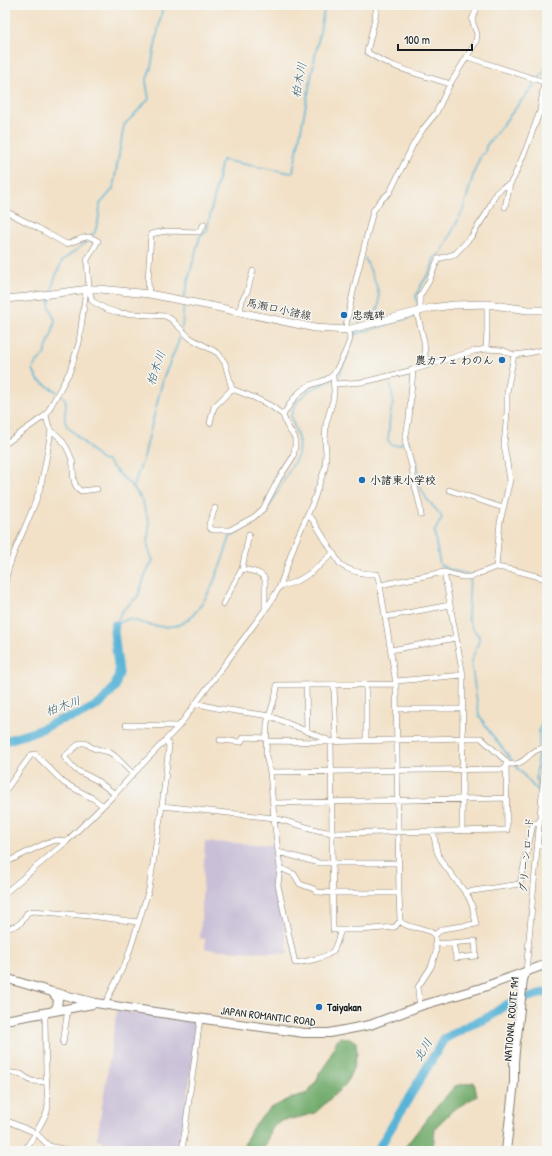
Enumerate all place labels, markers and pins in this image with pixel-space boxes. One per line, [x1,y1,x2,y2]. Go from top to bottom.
place label: 忠魂碑 [352,308,385,322]
marker: 忠魂碑 [339,310,349,320]
place label: 農カフェ わのん [415,353,494,367]
marker: 農カフェ わのん [497,355,507,365]
place label: 小諸東小学校 [370,473,436,487]
marker: 小諸東小学校 [357,475,367,485]
place label: Taiyakan [326,1000,362,1015]
marker: Taiyakan [314,1002,324,1012]

